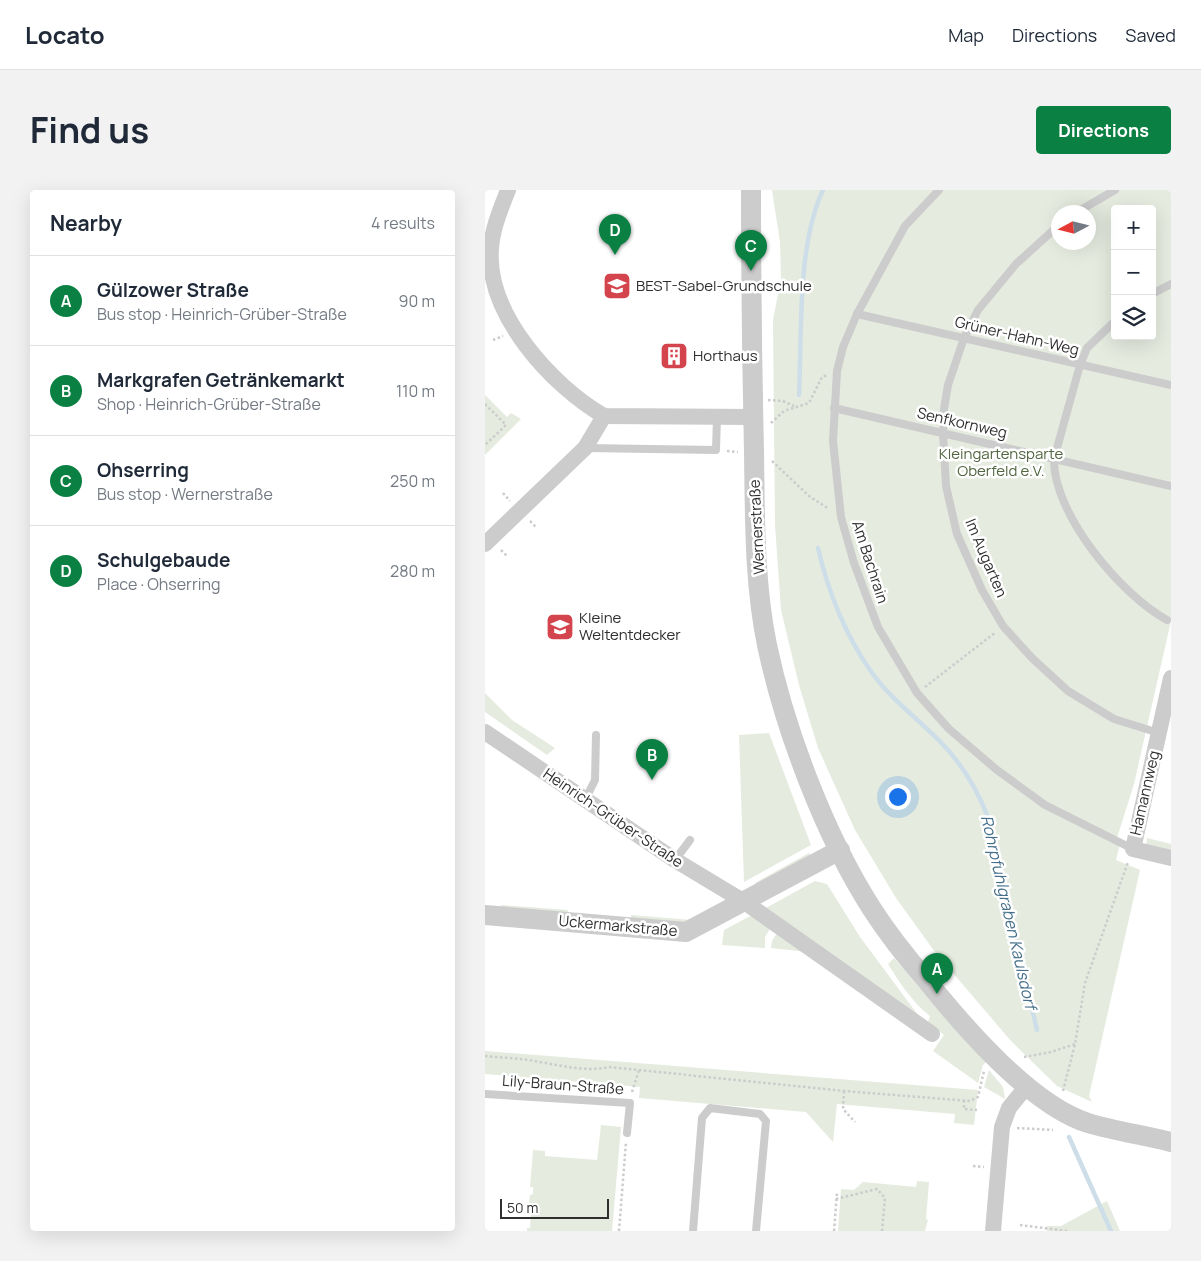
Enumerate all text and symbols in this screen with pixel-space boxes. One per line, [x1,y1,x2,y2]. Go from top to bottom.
text: Locato [25,18,105,51]
text: Map [948,23,984,47]
text: Directions [1012,23,1097,47]
text: Saved [1125,23,1176,47]
text: Find us [30,106,149,154]
button: Directions [1036,106,1171,154]
north arrow [1051,205,1096,250]
map controls [1111,205,1156,340]
button: + [1111,205,1156,250]
text: Nearby [50,209,122,237]
text: 4 results [371,212,435,234]
pin: D [599,214,631,255]
pin: C [735,230,767,271]
button: − [1111,250,1156,295]
school or university icon: BEST-Sabel-Grundschule [602,271,632,301]
place label: BEST-Sabel-Grundschule [636,275,812,296]
text: Gülzower Straße [97,277,249,303]
text: A [61,290,71,312]
text: 90 m [399,290,435,312]
button: layers [1111,295,1156,340]
text: Bus stop · Heinrich-Grüber-Straße [97,303,347,325]
street label: Grüner-Hahn-Weg [953,311,1081,360]
building icon: Horthaus [659,341,689,371]
place label: Horthaus [693,345,758,366]
text: Markgrafen Getränkemarkt [97,367,345,393]
text: B [61,380,71,402]
text: 110 m [396,380,435,402]
text: Shop · Heinrich-Grüber-Straße [97,393,321,415]
street label: Senfkornweg [915,402,1009,443]
park label: Kleingartensparte Oberfeld e.V. [939,443,1063,481]
text: Ohserring [97,457,189,483]
text: C [60,470,72,492]
text: 250 m [390,470,435,492]
street label: Wernerstraße [744,479,769,575]
text: Bus stop · Wernerstraße [97,483,273,505]
street label: Im Augarten [960,515,1012,600]
street label: Am Bachrain [847,518,894,606]
text: Schulgebaude [97,547,230,573]
text: D [60,560,72,582]
text: 280 m [390,560,435,582]
text: Place · Ohserring [97,573,220,595]
place label: Kleine Weltentdecker [579,607,681,645]
school or university icon: Kleine Weltentdecker [545,612,575,642]
pin: B [636,739,668,780]
street label: Hamannweg [1125,748,1164,837]
street label: Heinrich-Grüber-Straße [539,763,688,872]
your location [885,784,911,810]
water label: Rohrpfuhlgraben Kaulsdorf [976,813,1043,1014]
street label: Uckermarkstraße [558,910,679,941]
pin: A [921,953,953,994]
street label: Lily-Braun-Straße [501,1070,625,1099]
scale bar [500,1196,609,1219]
text: 50 m [507,1198,538,1217]

